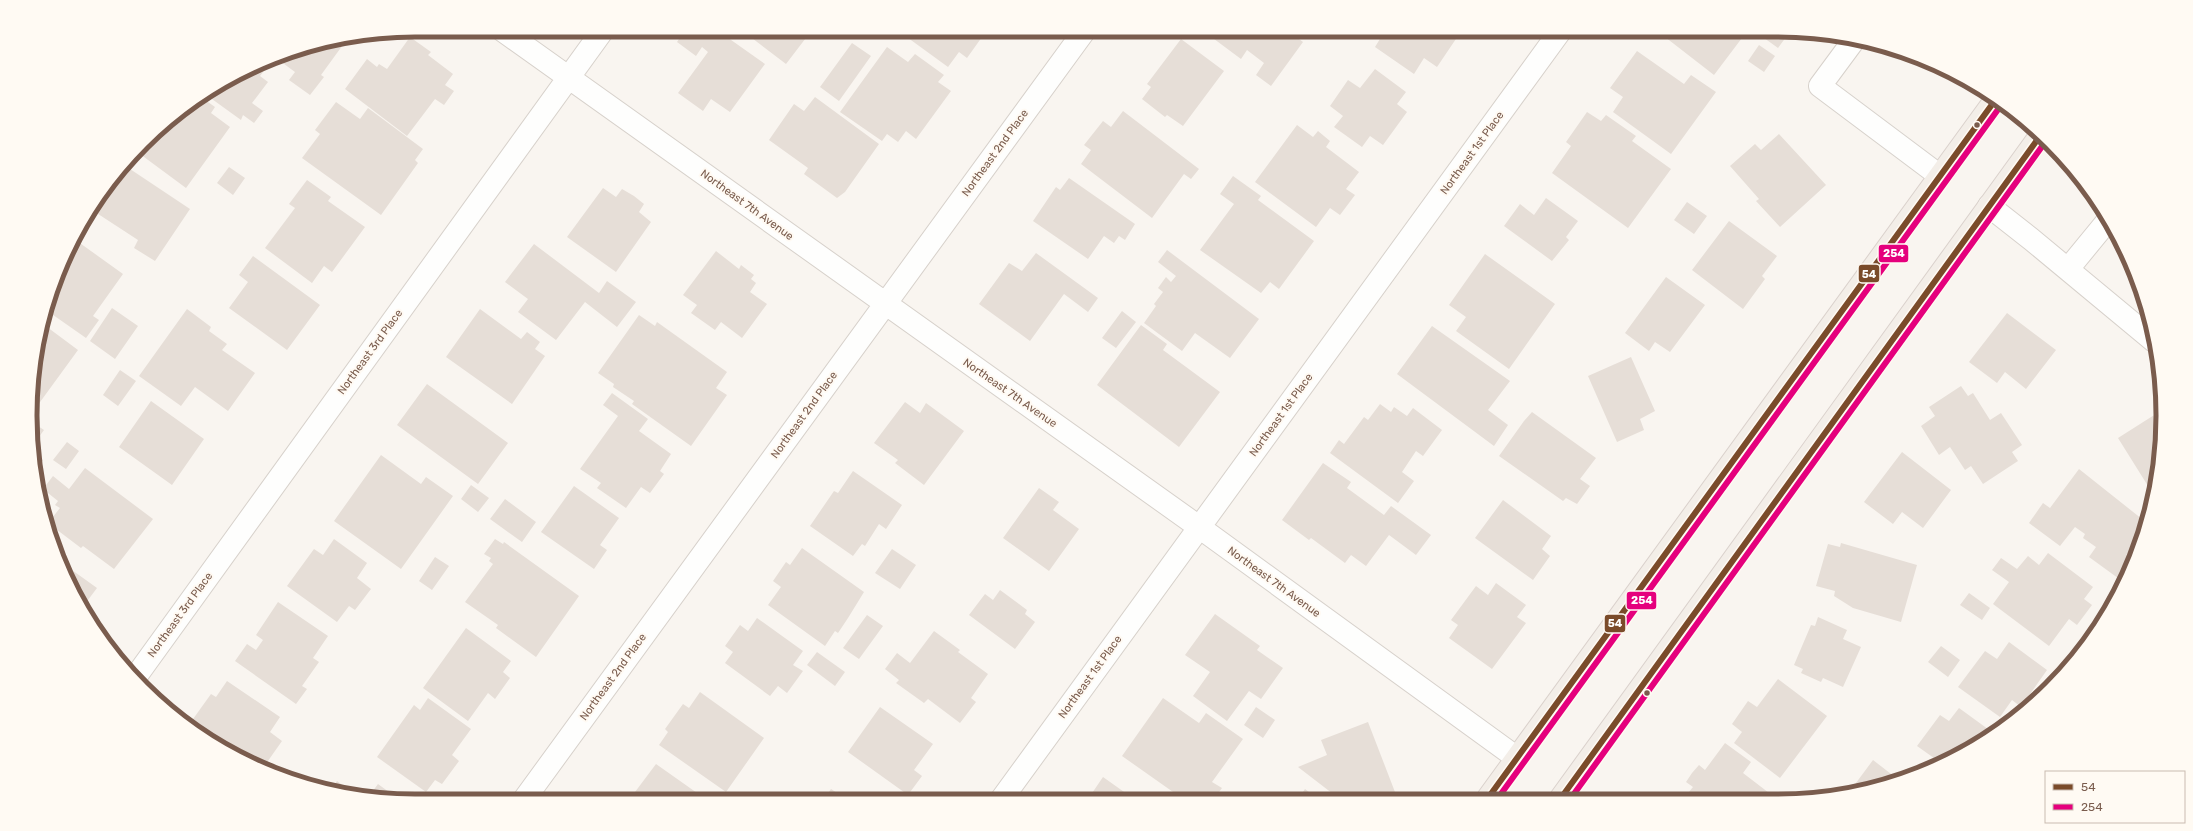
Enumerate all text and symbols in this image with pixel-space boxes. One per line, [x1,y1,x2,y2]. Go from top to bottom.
street label: Northeast 2nd Place [959,107,1031,199]
street label: Northeast 1st Place [1438,109,1506,197]
unlabelled marker [1972,120,1982,130]
street label: Northeast 7th Avenue [698,167,796,243]
line badge: 254 [1878,244,1909,263]
text: 254 [1883,247,1905,260]
line badge: 54 [1858,264,1880,283]
text: 54 [1862,268,1877,281]
street label: Northeast 3rd Place [335,307,405,397]
street label: Northeast 7th Avenue [961,356,1059,430]
street label: Northeast 2nd Place [768,369,840,461]
street label: Northeast 1st Place [1247,371,1315,459]
street label: Northeast 7th Avenue [1225,544,1323,620]
street label: Northeast 3rd Place [145,570,215,660]
line badge: 254 [1626,591,1657,610]
text: 254 [1631,594,1653,607]
line badge: 54 [1604,614,1626,633]
text: 54 [1608,617,1623,630]
street label: Northeast 2nd Place [577,631,649,723]
street label: Northeast 1st Place [1056,633,1124,721]
unlabelled marker [1642,688,1652,698]
legend [2045,771,2185,823]
text: 54 [2081,780,2096,794]
text: 254 [2081,800,2103,814]

